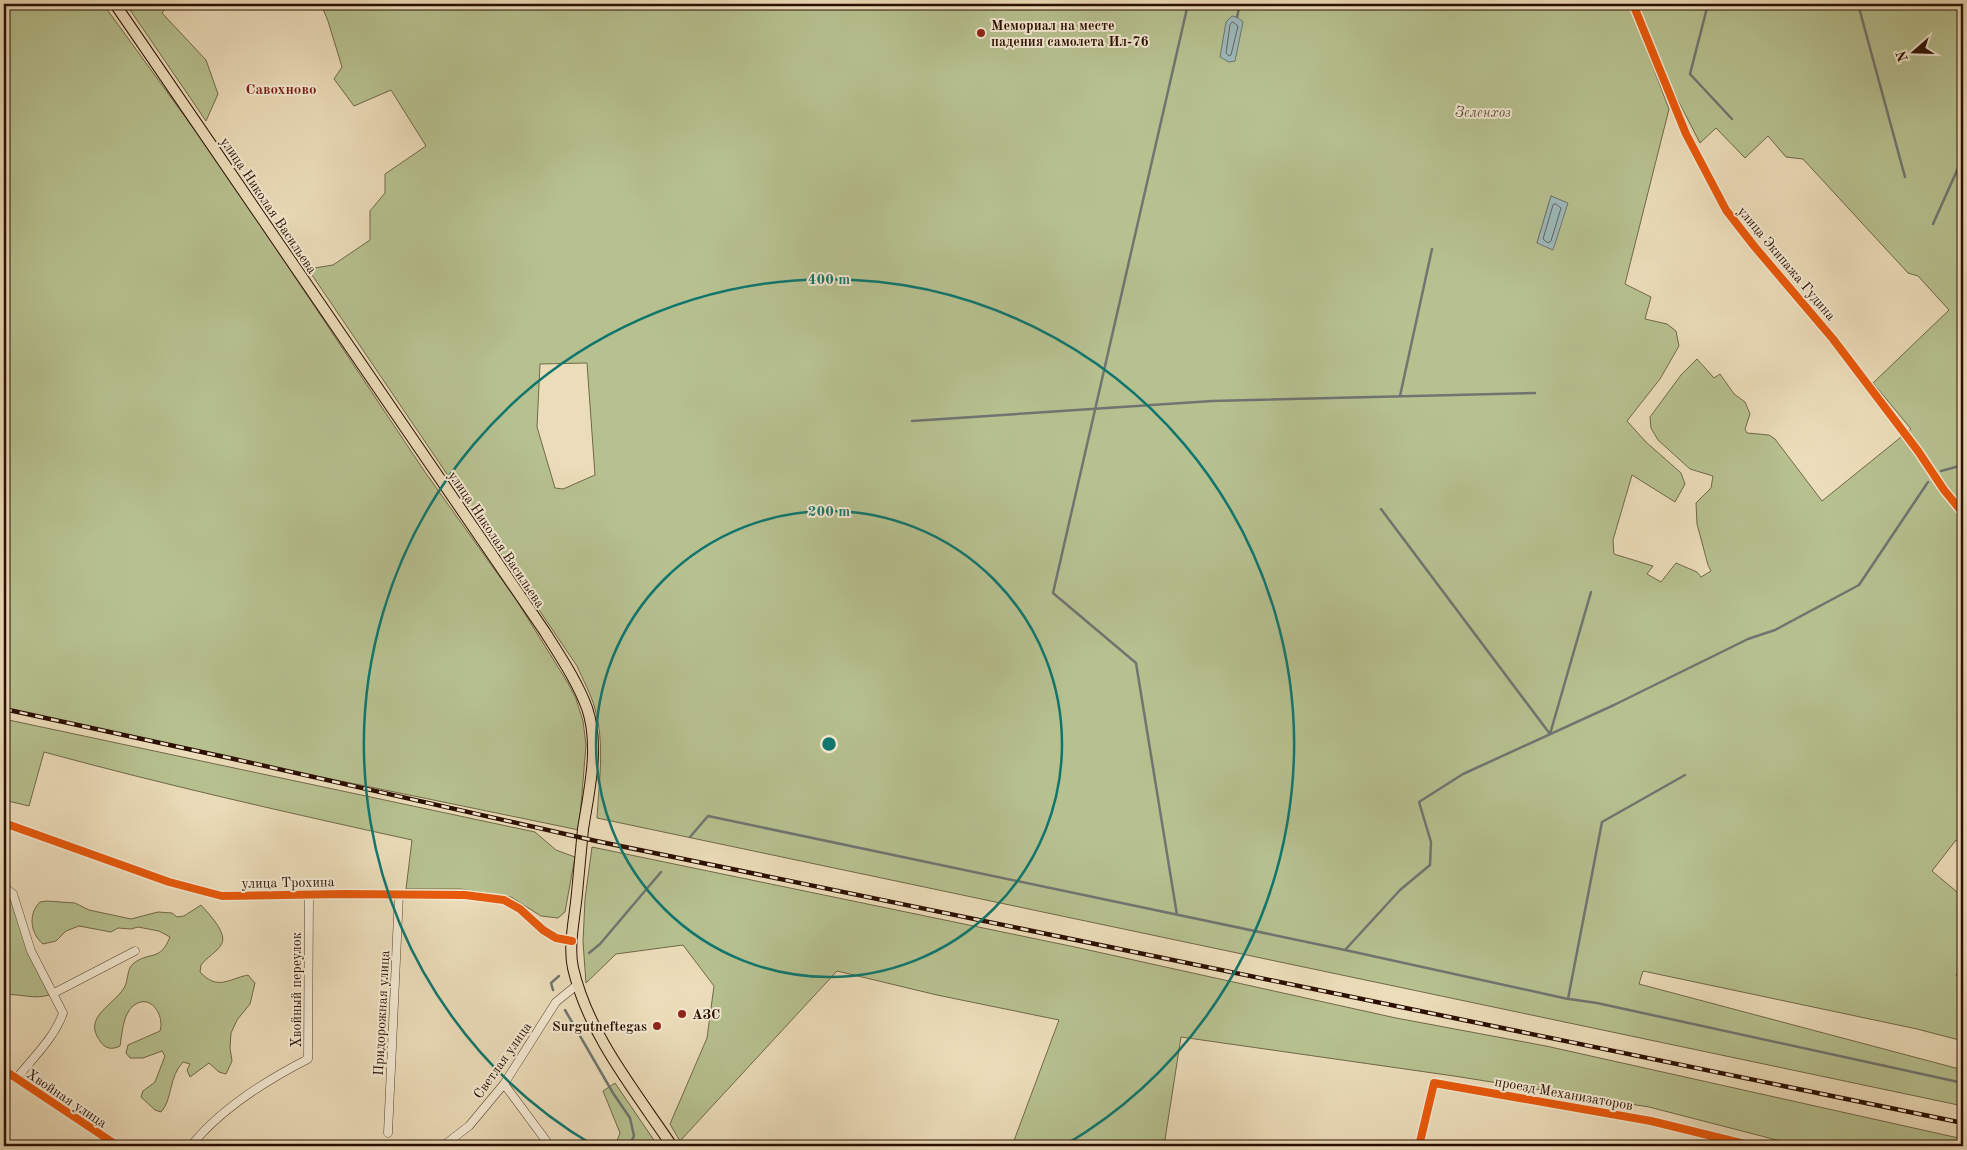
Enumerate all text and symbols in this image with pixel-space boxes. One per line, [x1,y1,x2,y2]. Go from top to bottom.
place label: Мемориал на месте падения самолета Ил-76 [991,19,1149,49]
marker: Мемориал на месте падения самолета Ил-76 [975,27,987,39]
north arrow [1890,28,1940,78]
text: N [1894,48,1911,64]
district label: Савохново [245,83,317,98]
park label: Зеленхоз [1455,105,1511,120]
street label: улица Николая Васильева [217,135,319,276]
street label: улица Экипажа Гудина [1735,204,1838,323]
text: 400 m [808,273,850,288]
street label: улица Николая Васильева [445,469,547,610]
text: 200 m [808,505,850,520]
centre of rings [820,735,838,753]
street label: улица Трохина [241,875,335,891]
street label: Хвойный переулок [290,932,304,1048]
street label: Придорожная улица [372,950,392,1076]
marker: АЗС [676,1008,688,1020]
place label: АЗС [692,1008,720,1022]
street label: Светлая улица [471,1020,534,1101]
place label: Surgutneftegas [552,1020,647,1034]
marker: Surgutneftegas [651,1020,663,1032]
street label: Хвойная улица [24,1067,109,1131]
street label: проезд Механизаторов [1494,1075,1634,1113]

